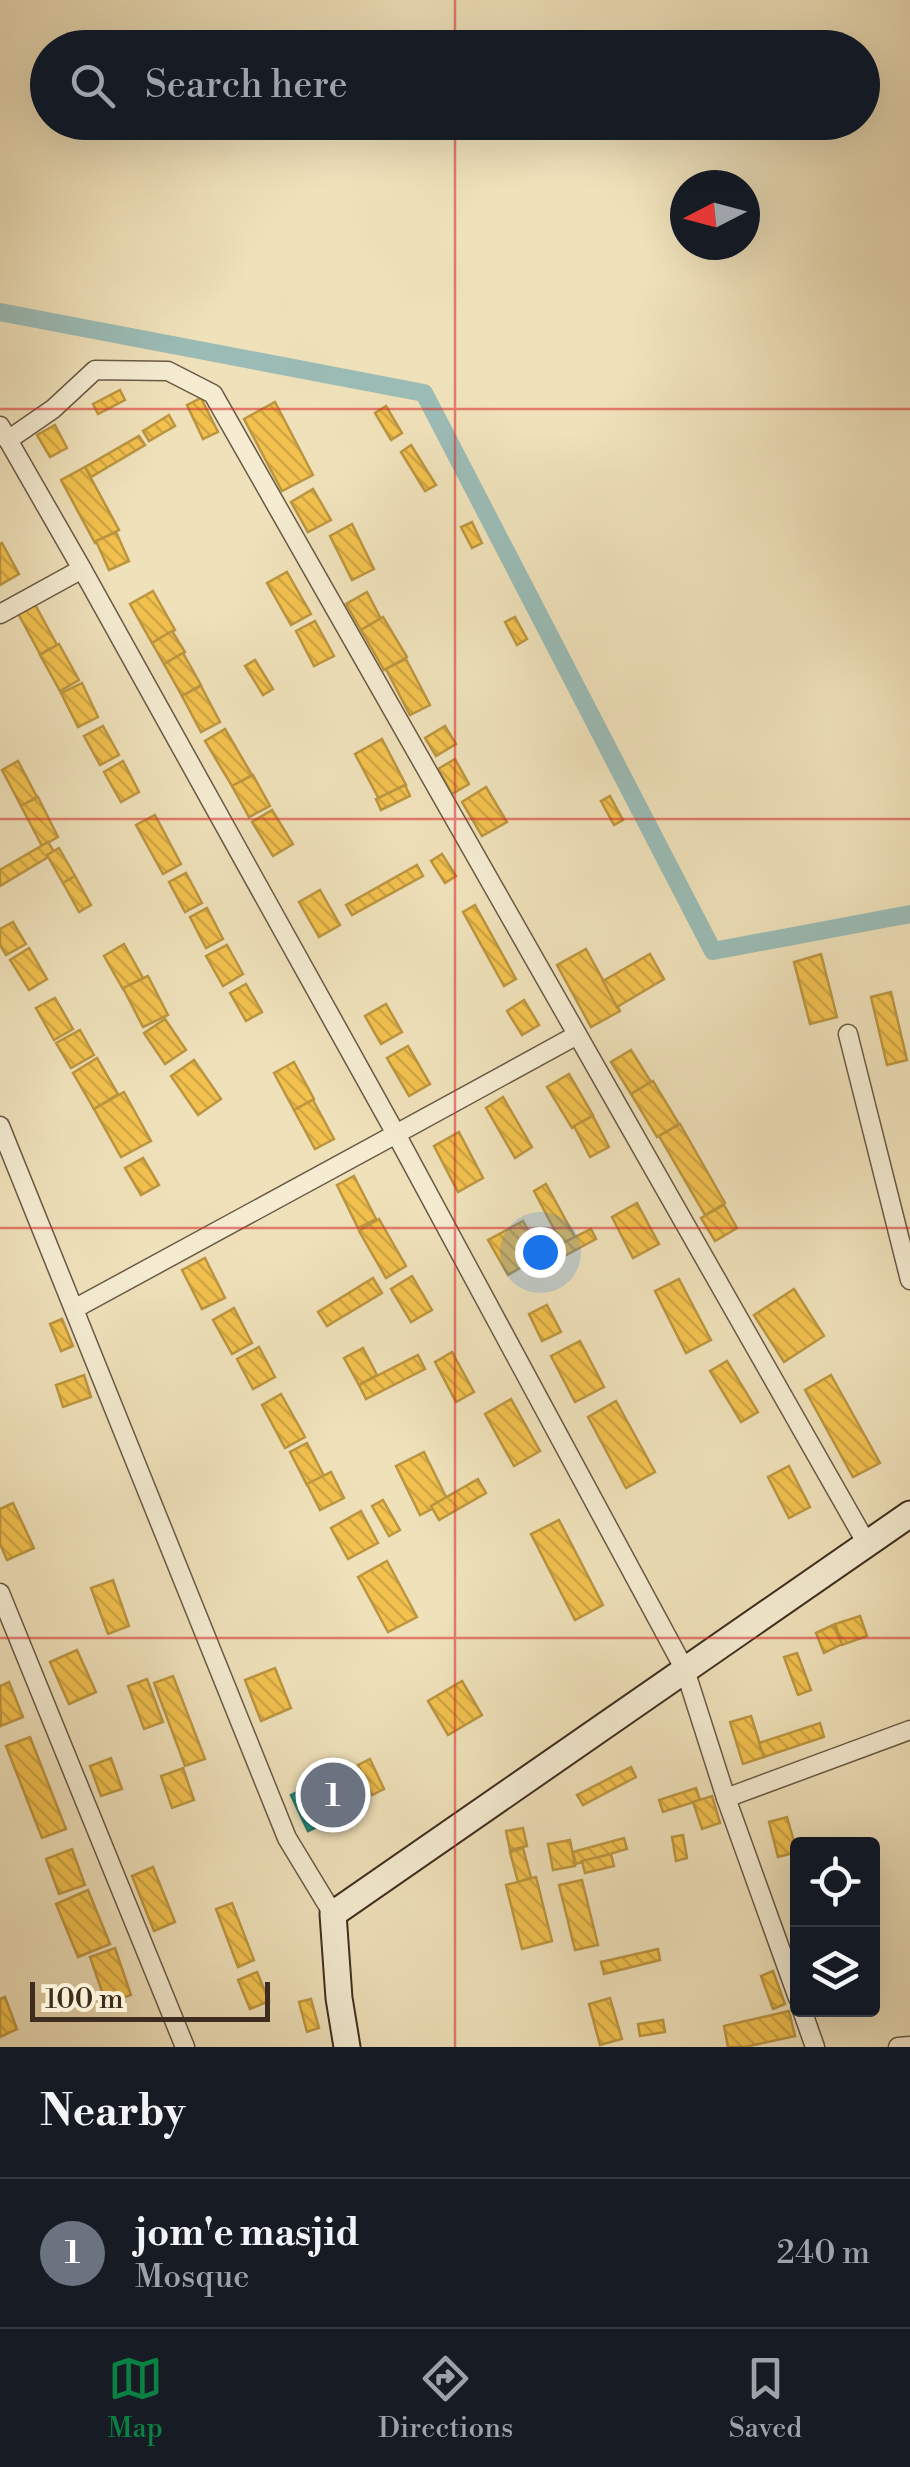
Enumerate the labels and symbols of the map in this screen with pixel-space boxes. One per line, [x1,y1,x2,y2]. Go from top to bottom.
north arrow [670,170,760,260]
your location [515,1227,566,1278]
pin: 1 [300,1758,366,1832]
scale bar [30,1977,270,2022]

